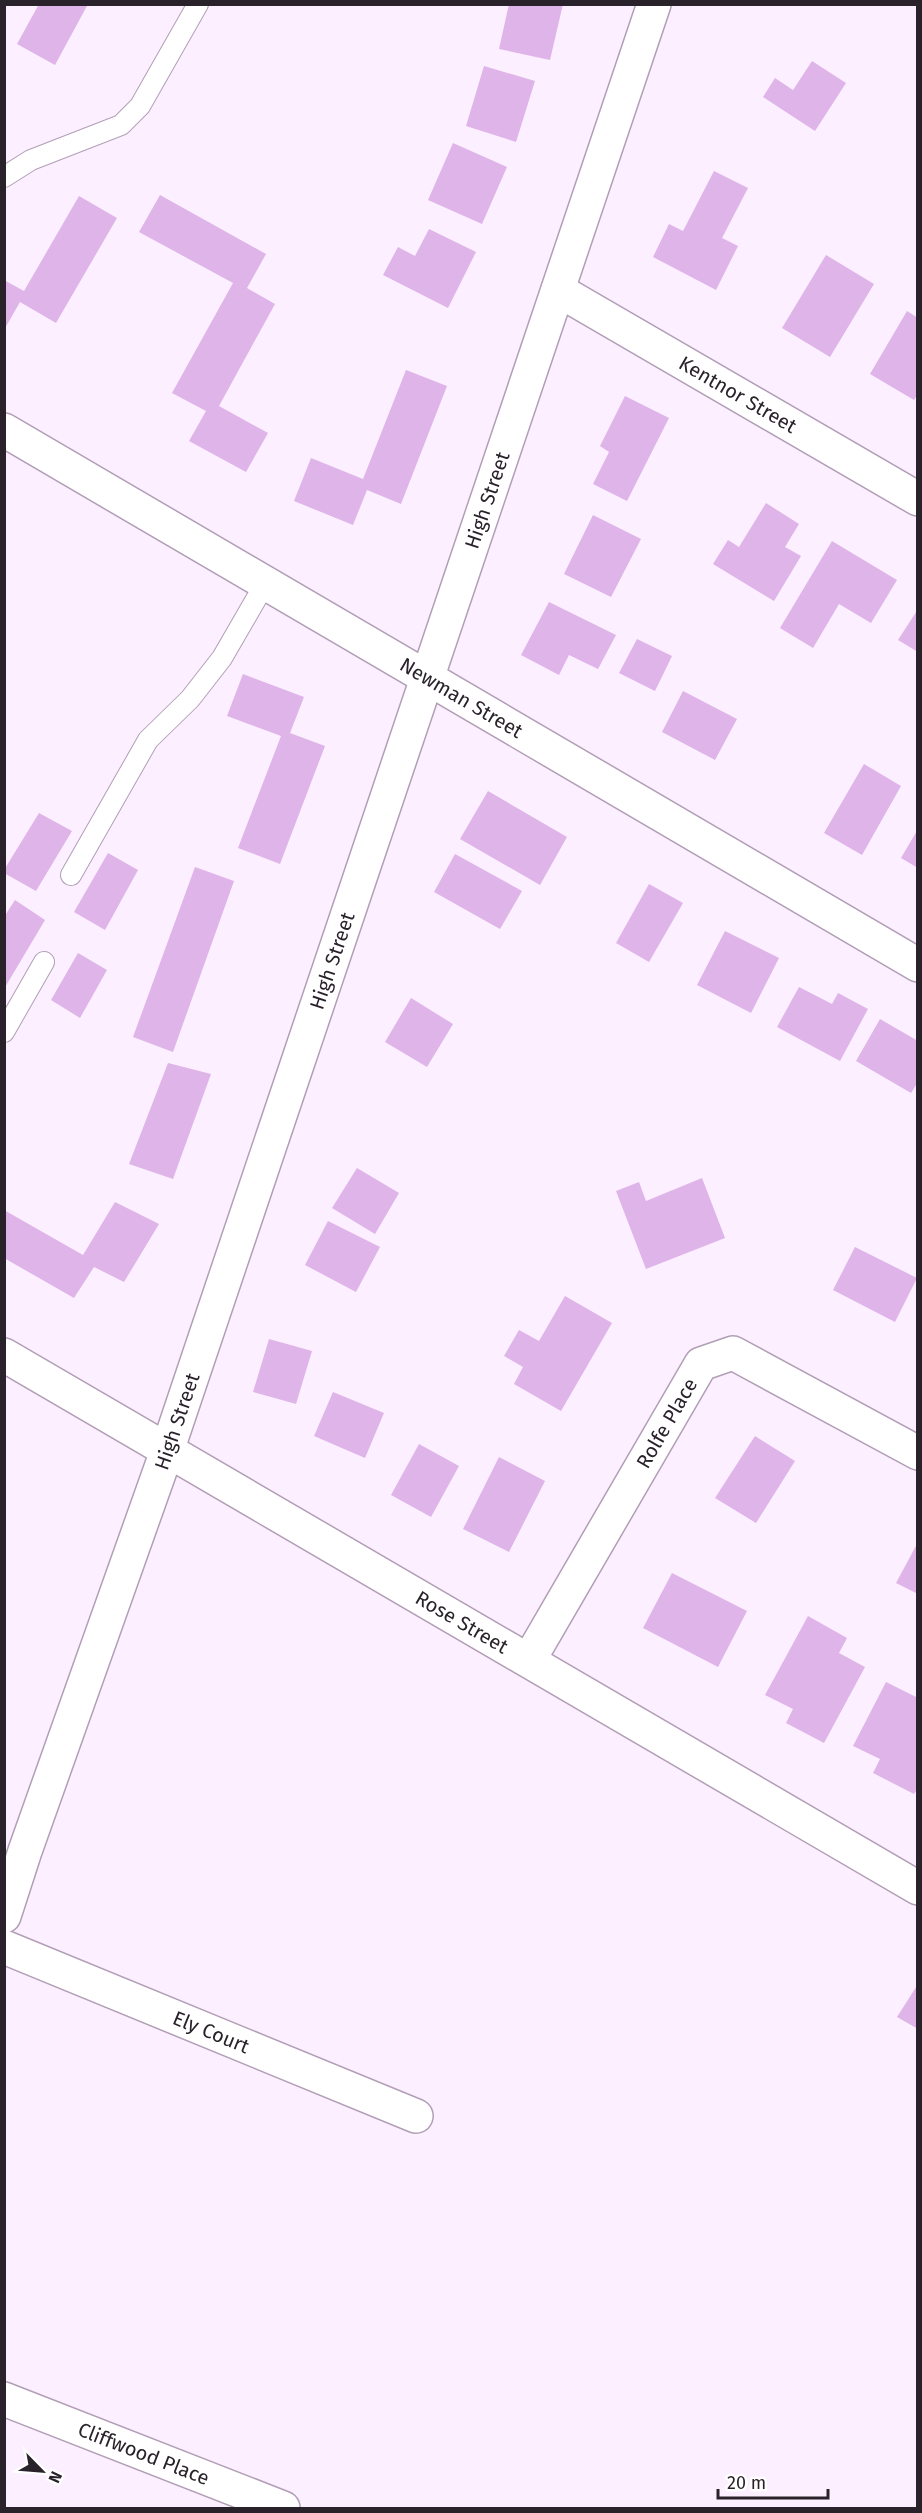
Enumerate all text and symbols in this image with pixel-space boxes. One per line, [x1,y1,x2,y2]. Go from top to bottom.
street label: Kentnor Street [675,351,802,438]
street label: High Street [460,448,515,552]
street label: Newman Street [396,652,528,743]
street label: High Street [305,908,360,1012]
street label: High Street [149,1369,205,1473]
street label: Rolfe Place [631,1374,702,1472]
street label: Rose Street [411,1586,513,1659]
street label: Ely Court [169,2006,254,2059]
street label: Cliffwood Place [75,2417,213,2490]
north arrow [12,2441,72,2501]
scale bar [718,2462,828,2500]
text: N [44,2468,66,2486]
text: 20 m [727,2472,766,2494]

